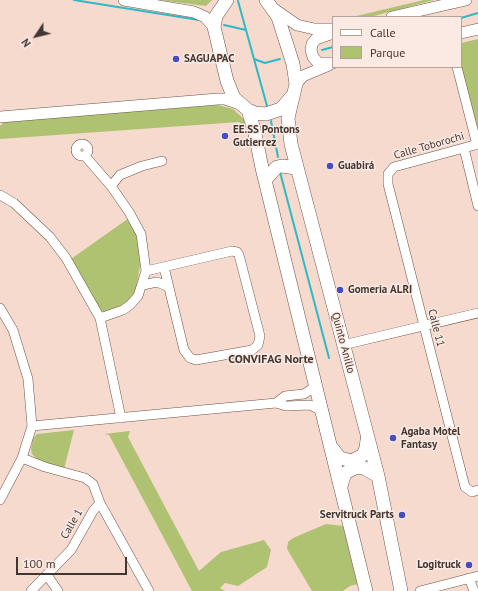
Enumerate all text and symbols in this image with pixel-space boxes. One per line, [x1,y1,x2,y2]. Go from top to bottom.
north arrow [16,16,56,56]
legend [332,16,462,68]
text: Calle [370,25,396,40]
text: N [18,36,34,50]
text: Parque [370,45,405,60]
place label: SAGUAPAC [184,52,234,66]
marker: SAGUAPAC [171,54,181,64]
place label: EE.SS Pontons Gutierrez [233,123,300,149]
street label: Calle Toborochi [392,130,466,162]
marker: EE.SS Pontons Gutierrez [220,131,230,141]
place label: Guabirá [338,159,374,173]
marker: Guabirá [325,161,335,171]
place label: Gomeria ALRI [348,283,412,297]
marker: Gomeria ALRI [335,285,345,295]
street label: Calle 11 [425,308,447,348]
street label: Quinto Anillo [329,311,357,375]
district label: CONVIFAG Norte [228,353,314,367]
place label: Agaba Motel Fantasy [401,425,460,451]
marker: Agaba Motel Fantasy [388,433,398,443]
street label: Calle 1 [58,507,86,541]
place label: Servitruck Parts [320,508,394,522]
marker: Servitruck Parts [397,510,407,520]
scale bar [18,549,129,575]
text: 100 m [23,556,56,571]
place label: Logitruck [417,558,461,572]
marker: Logitruck [464,560,474,570]

